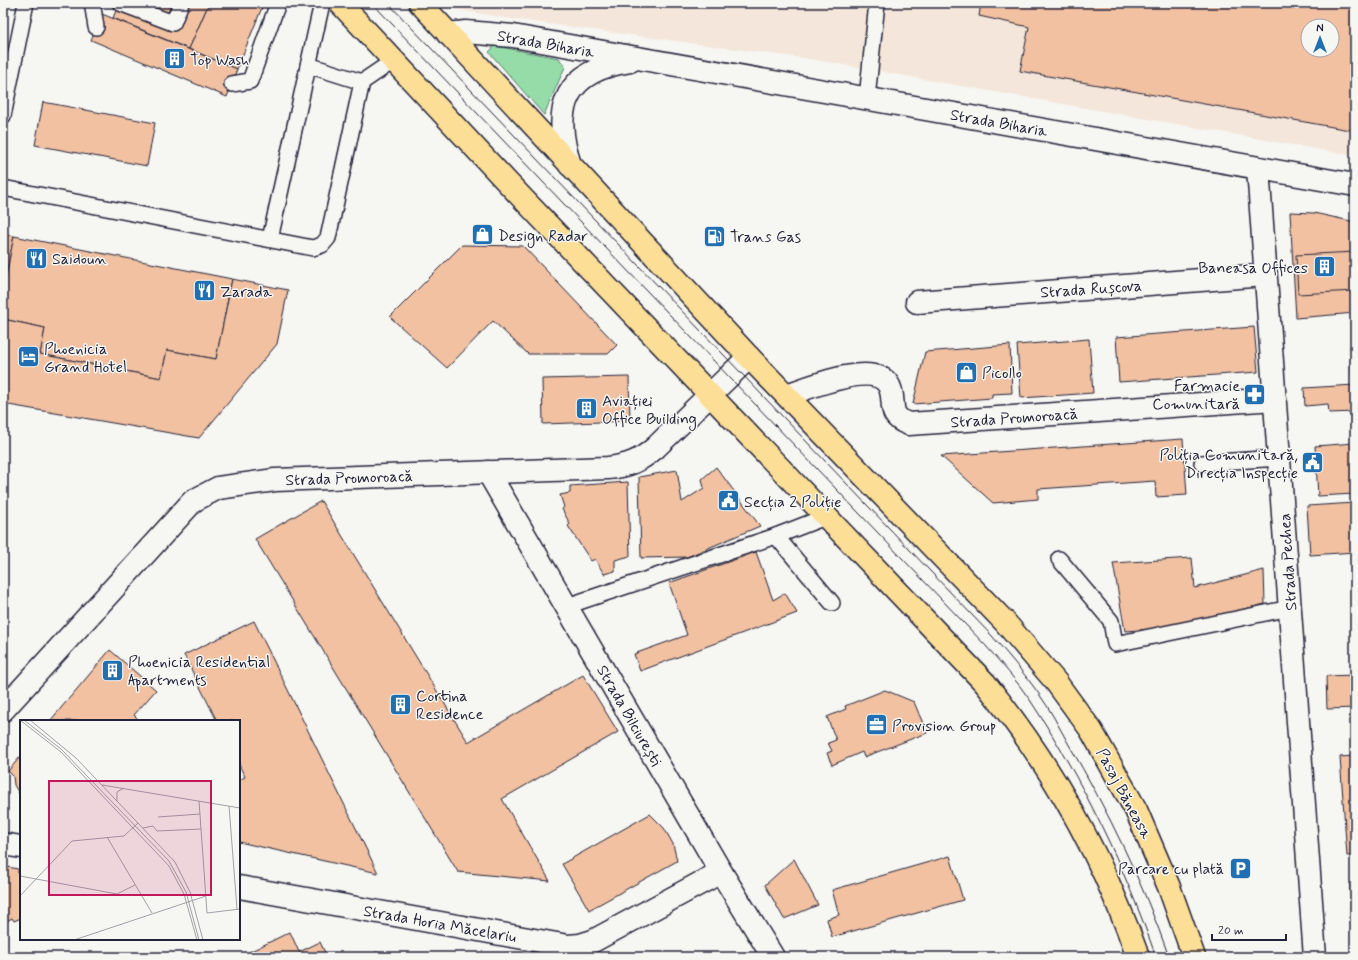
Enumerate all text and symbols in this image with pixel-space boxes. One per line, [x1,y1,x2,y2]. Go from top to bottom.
north arrow [1300,18,1340,58]
text: N [1316,22,1324,36]
street label: Strada Biharia [495,26,597,63]
building icon: Top Wash [162,46,188,72]
place label: Top Wash [190,50,249,71]
street label: Strada Biharia [948,105,1050,142]
shop icon: Design Radar [470,222,496,248]
fuel station icon: Trans Gas [702,223,728,249]
place label: Design Radar [498,226,588,248]
place label: Trans Gas [730,227,801,248]
restaurant icon: Saidoun [23,245,49,271]
place label: Saidoun [52,249,108,270]
building icon: Baneasa Offices [1311,254,1337,280]
place label: Baneasa Offices [1198,258,1308,279]
street label: Strada Rușcova [1039,275,1143,304]
restaurant icon: Zarada [191,278,217,304]
place label: Zarada [220,282,273,303]
place label: Phoenicia Grand Hotel [44,339,127,378]
hotel icon: Phoenicia Grand Hotel [15,344,41,370]
shop icon: Picollo [953,359,979,385]
place label: Picollo [982,363,1022,384]
place label: Farmacie Comunitară [1152,376,1240,415]
pharmacy icon: Farmacie Comunitară [1242,381,1268,407]
place label: Aviației Office Building [602,391,697,431]
building icon: Aviației Office Building [573,396,599,422]
street label: Strada Promoroacă [950,404,1079,433]
place label: Poliția Comunitară, Direcția Inspecție [1159,445,1298,484]
public building icon: Poliția Comunitară, Direcția Inspecție [1300,450,1326,476]
street label: Strada Promoroacă [285,466,413,491]
public building icon: Secția 2 Poliție [716,488,742,514]
place label: Secția 2 Poliție [744,492,841,513]
street label: Strada Pechea [1275,512,1302,611]
place label: Phoenicia Residential Apartments [128,652,270,692]
building icon: Phoenicia Residential Apartments [100,657,126,683]
street label: Strada Bilciurești [591,661,666,770]
place label: Cortina Residence [416,686,483,725]
building icon: Cortina Residence [387,691,413,717]
office icon: Provision Group [864,712,890,738]
place label: Provision Group [892,716,996,737]
inset map [20,720,240,940]
street label: Pasaj Băneasa [1091,745,1157,843]
parking icon: Parcare cu plată [1227,855,1253,881]
place label: Parcare cu plată [1118,859,1224,880]
street label: Strada Horia Măcelariu [362,901,518,948]
scale bar [1212,916,1286,942]
text: 20 m [1218,923,1244,939]

